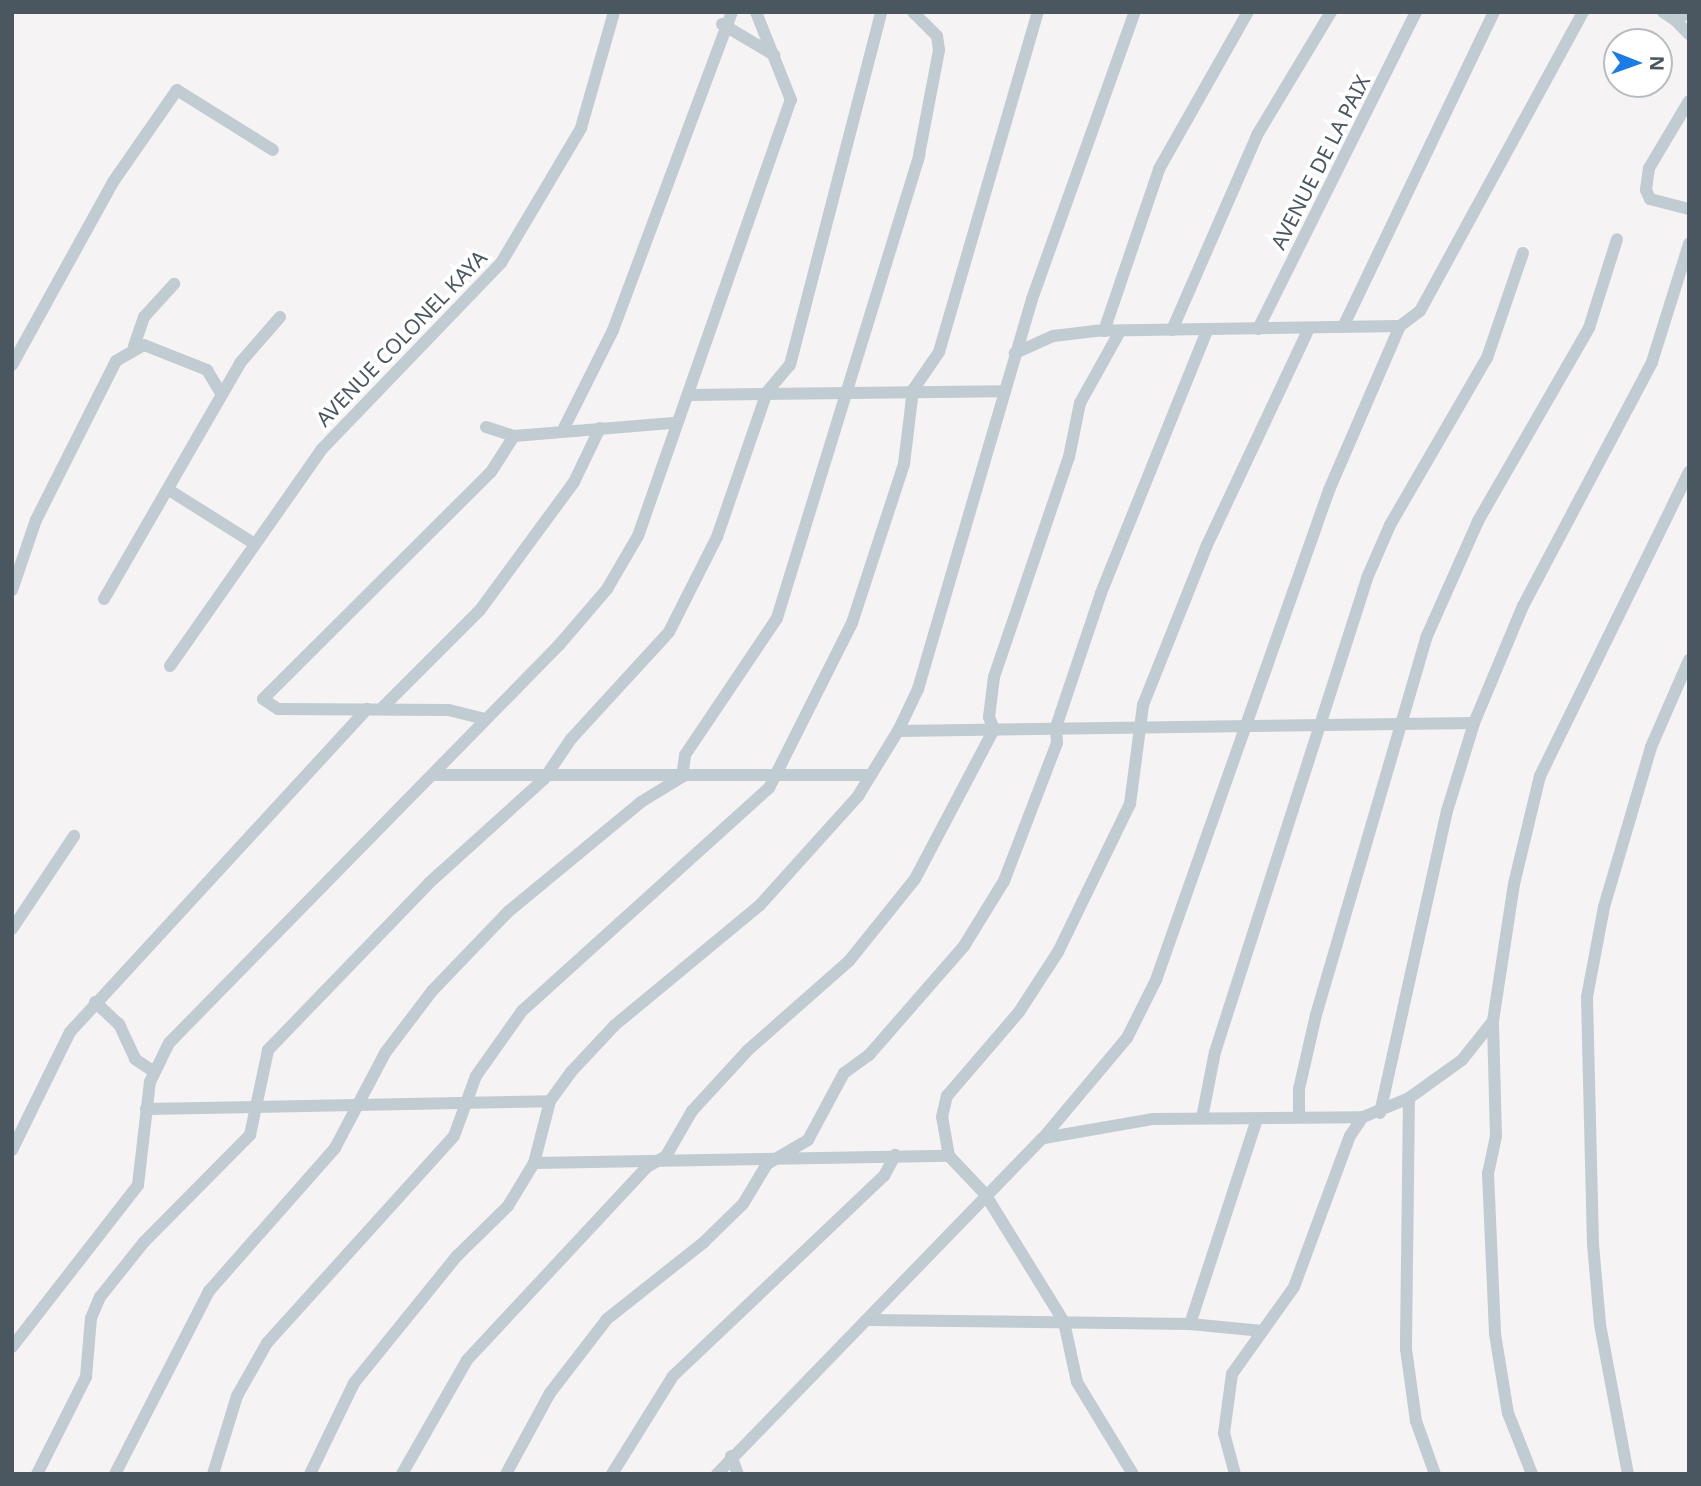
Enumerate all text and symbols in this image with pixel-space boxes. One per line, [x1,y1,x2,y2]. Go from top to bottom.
north arrow [1603,28,1673,98]
text: N [1644,55,1670,71]
street label: AVENUE DE LA PAIX [1265,71,1375,253]
street label: AVENUE COLONEL KAYA [310,245,492,431]

